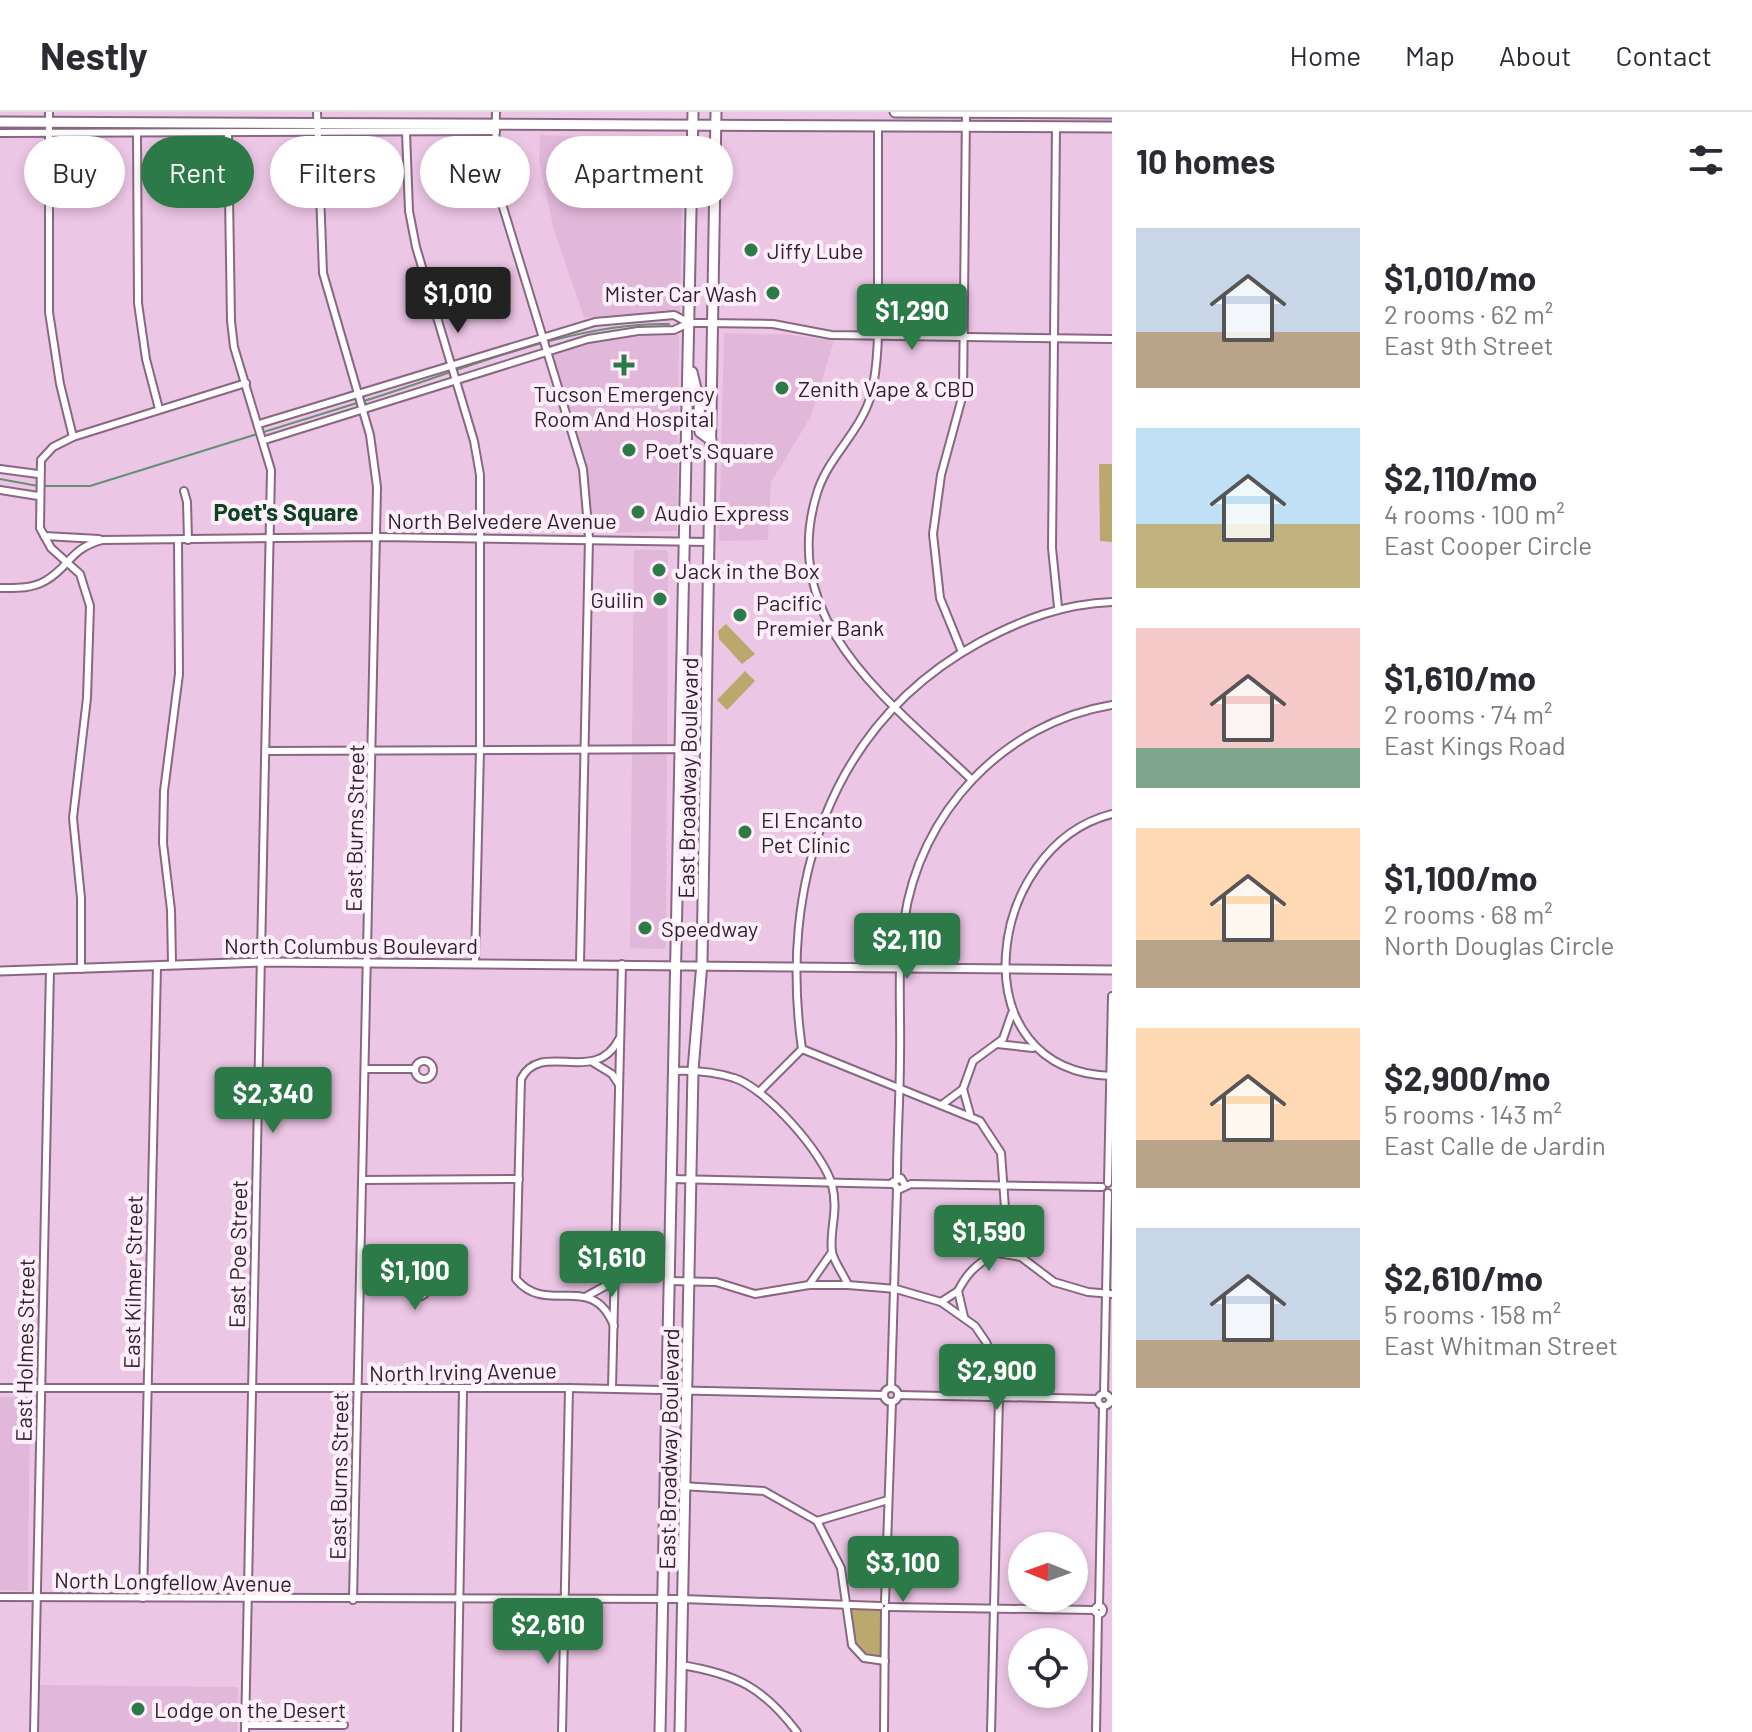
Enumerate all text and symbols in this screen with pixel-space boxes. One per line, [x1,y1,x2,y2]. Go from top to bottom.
text: Nestly [40,32,148,78]
text: Home [1290,38,1361,72]
text: Map [1405,38,1455,72]
text: About [1499,38,1571,72]
text: Contact [1615,38,1712,72]
chip: Buy [24,136,125,208]
chip: Rent [141,136,254,208]
chip: Filters [270,136,404,208]
chip: New [420,136,530,208]
chip: Apartment [546,136,733,208]
icon: filters [1684,138,1728,182]
text: 10 homes [1136,140,1275,181]
place label: Jiffy Lube [767,237,863,263]
marker: Jiffy Lube [742,241,760,259]
text: $1,010/mo [1384,257,1536,298]
icon: home [1200,260,1296,356]
pin: $1,010 [393,267,523,335]
text: $1,010 [424,277,492,308]
place label: Mister Car Wash [604,280,757,306]
marker: Mister Car Wash [764,284,782,302]
pin: $1,290 [847,284,977,352]
text: $1,290 [875,294,949,325]
text: 2 rooms · 62 m² [1384,298,1553,329]
text: East 9th Street [1384,329,1553,360]
marker: Tucson Emergency Room And Hospital [613,354,635,376]
place label: Zenith Vape & CBD [798,375,974,401]
marker: Zenith Vape & CBD [773,379,791,397]
place label: Tucson Emergency Room And Hospital [533,380,715,431]
place label: Poet's Square [645,437,774,463]
marker: Poet's Square [620,441,638,459]
text: $2,110/mo [1384,457,1538,498]
icon: home [1200,460,1296,556]
district label: Poet's Square [214,497,358,526]
text: 4 rooms · 100 m² [1384,498,1565,529]
place label: Audio Express [654,499,789,525]
marker: Audio Express [629,503,647,521]
street label: North Belvedere Avenue [387,507,617,533]
text: East Cooper Circle [1384,529,1592,560]
place label: Jack in the Box [675,557,820,583]
marker: Jack in the Box [650,561,668,579]
place label: Guilin [591,586,644,612]
place label: Pacific Premier Bank [756,589,884,640]
marker: Guilin [651,590,669,608]
marker: Pacific Premier Bank [731,606,749,624]
street label: East Broadway Boulevard [672,657,702,899]
text: $1,610/mo [1384,657,1536,698]
icon: home [1200,660,1296,756]
text: 2 rooms · 74 m² [1384,698,1552,729]
text: East Kings Road [1384,729,1566,760]
street label: East Burns Street [340,744,368,912]
place label: El Encanto Pet Clinic [761,806,863,857]
marker: El Encanto Pet Clinic [736,823,754,841]
text: $1,100/mo [1384,857,1538,898]
icon: home [1200,860,1296,956]
text: 2 rooms · 68 m² [1384,898,1553,929]
pin: $2,110 [842,913,972,981]
place label: Speedway [661,915,758,941]
marker: Speedway [636,919,654,937]
text: $2,110 [872,923,942,954]
text: North Douglas Circle [1384,929,1614,960]
street label: North Columbus Boulevard [224,932,478,958]
text: $2,900/mo [1384,1057,1551,1098]
icon: home [1200,1060,1296,1156]
pin: $2,340 [208,1067,338,1135]
text: $2,340 [233,1077,313,1108]
text: 5 rooms · 143 m² [1384,1098,1562,1129]
text: East Calle de Jardin [1384,1129,1606,1160]
street label: East Poe Street [223,1180,251,1328]
street label: East Kilmer Street [117,1195,147,1369]
pin: $1,590 [924,1205,1054,1273]
text: $1,590 [952,1215,1026,1246]
pin: $1,610 [547,1231,677,1299]
text: $1,610 [578,1241,646,1272]
pin: $1,100 [350,1244,480,1312]
text: $1,100 [380,1254,450,1285]
text: $2,610/mo [1384,1257,1543,1298]
street label: East Holmes Street [9,1258,39,1442]
icon: home [1200,1260,1296,1356]
text: 5 rooms · 158 m² [1384,1298,1561,1329]
street label: East Broadway Boulevard [653,1328,683,1570]
text: East Whitman Street [1384,1329,1618,1360]
pin: $2,900 [932,1344,1062,1412]
text: $2,900 [957,1354,1037,1385]
street label: North Irving Avenue [369,1356,557,1386]
street label: East Burns Street [324,1392,352,1560]
north arrow [1008,1532,1088,1612]
map controls [1008,1532,1088,1708]
pin: $3,100 [838,1536,968,1604]
text: $3,100 [866,1546,940,1577]
street label: North Longfellow Avenue [54,1566,292,1596]
pin: $2,610 [483,1598,613,1666]
text: $2,610 [511,1608,585,1639]
button: locate [1008,1628,1088,1708]
place label: Lodge on the Desert [154,1696,346,1722]
marker: Lodge on the Desert [129,1700,147,1718]

